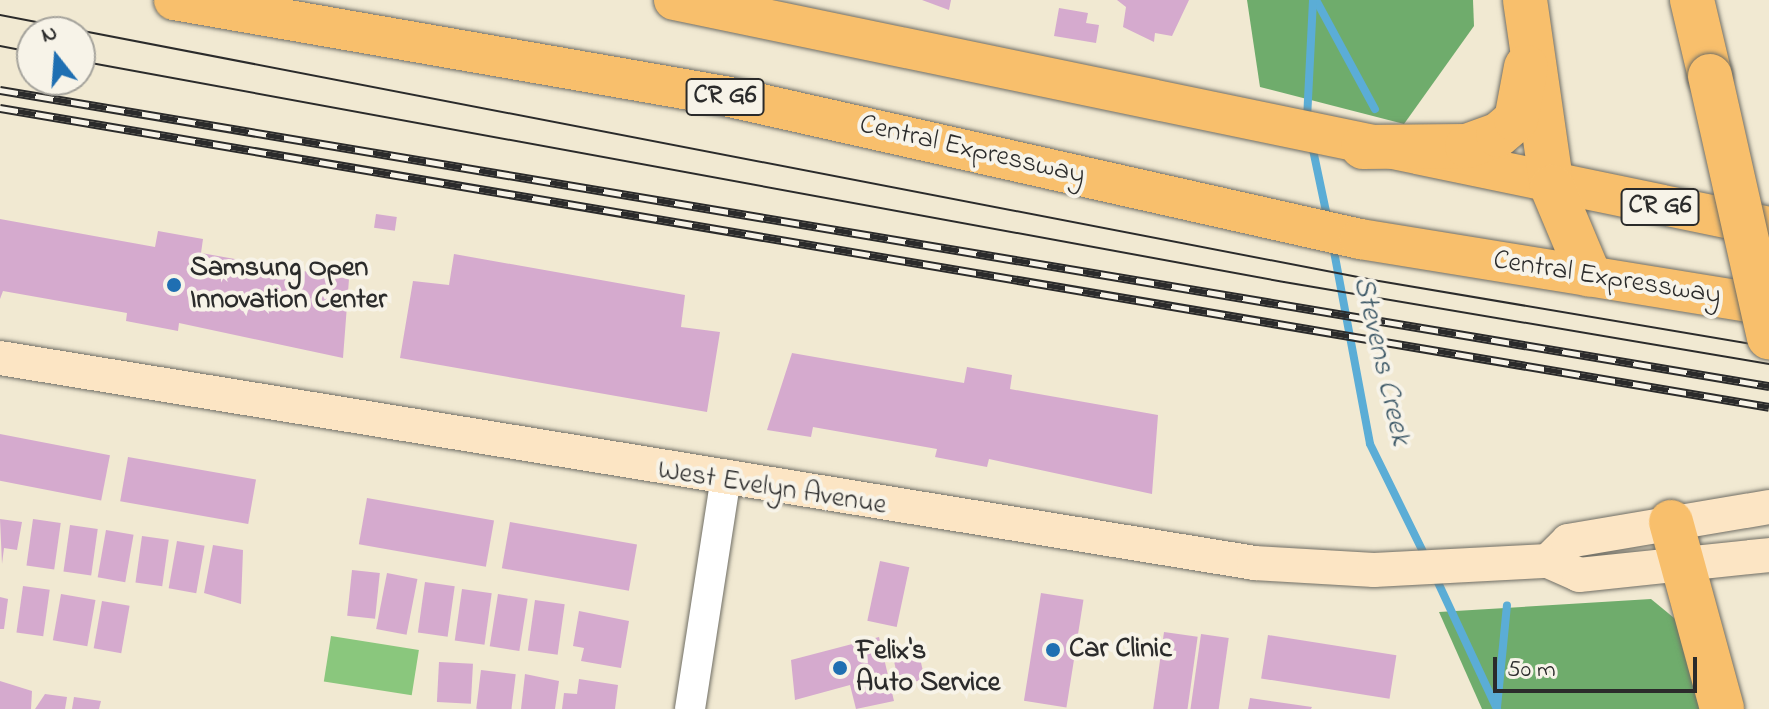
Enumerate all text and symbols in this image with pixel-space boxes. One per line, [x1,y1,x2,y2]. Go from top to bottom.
north arrow [16,16,96,96]
text: N [38,17,61,52]
road number: CR G6 [685,75,765,119]
street label: Central Expressway [856,109,1088,193]
road number: CR G6 [1620,185,1700,229]
street label: Central Expressway [1491,244,1723,314]
place label: Samsung Open Innovation Center [190,252,387,318]
water label: Stevens Creek [1344,273,1418,449]
marker: Samsung Open Innovation Center [165,276,183,294]
street label: West Evelyn Avenue [655,454,889,524]
place label: Car Clinic [1069,633,1172,667]
place label: Felix's Auto Service [856,635,1000,701]
marker: Car Clinic [1044,641,1062,659]
scale bar [1497,641,1701,691]
text: 50 m [1507,653,1556,688]
marker: Felix's Auto Service [831,659,849,677]

